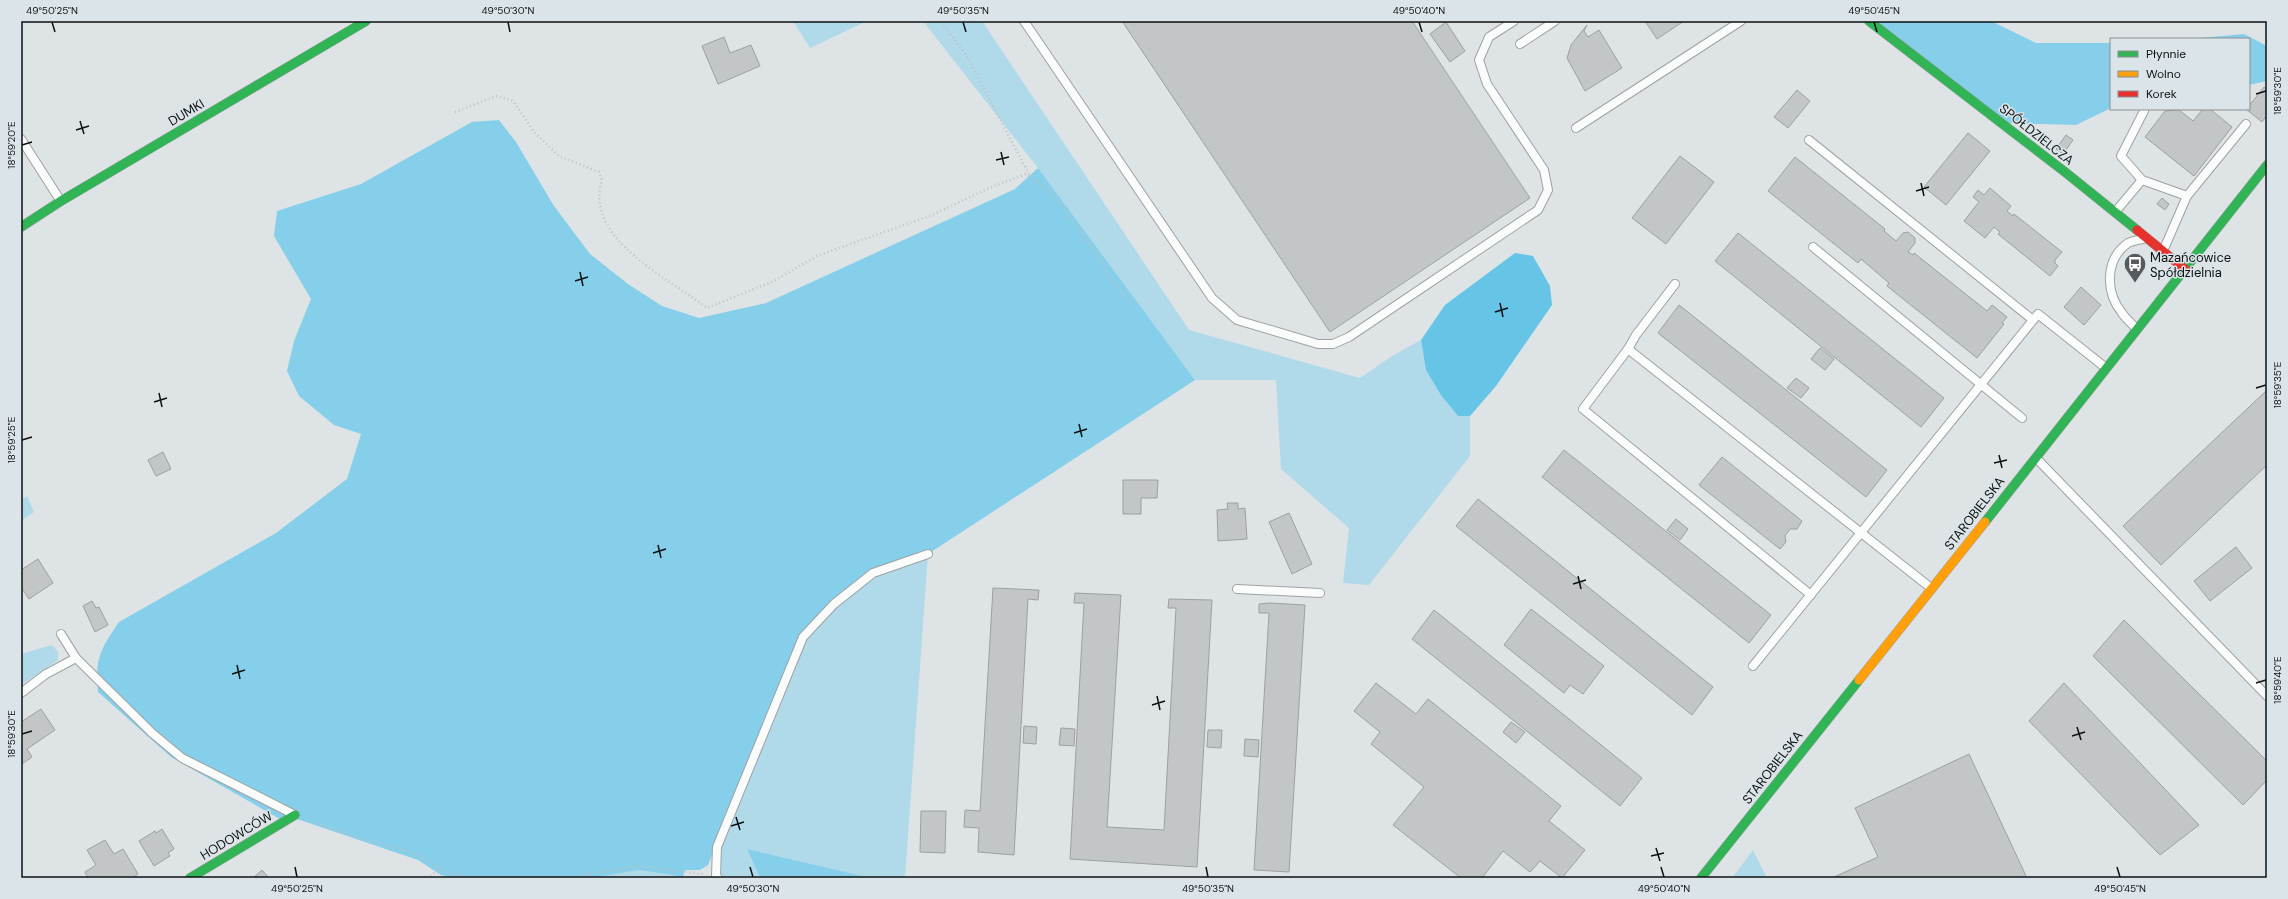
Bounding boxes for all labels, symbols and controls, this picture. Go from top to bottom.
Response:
text: 49°50'25"N [26,4,78,17]
text: 49°50'30"N [482,4,535,17]
text: 49°50'35"N [937,4,989,17]
text: 49°50'40"N [1393,4,1445,17]
text: 49°50'45"N [1848,4,1900,17]
legend [2110,38,2250,110]
text: Płynnie [2146,46,2186,62]
text: Wolno [2146,66,2181,82]
text: 18°59'30"E [2271,67,2284,115]
text: Korek [2146,86,2177,102]
street label: DUMKI [165,95,207,130]
street label: SPÓŁDZIELCZA [1996,100,2078,169]
text: 18°59'20"E [5,121,18,169]
place label: Mazańcowice Spółdzielnia [2150,249,2231,281]
bus stop icon: Mazańcowice Spółdzielnia [2122,251,2148,284]
text: 18°59'35"E [2271,361,2284,408]
text: 18°59'25"E [5,416,18,463]
street label: STAROBIELSKA [1940,473,2009,553]
text: 18°59'40"E [2271,656,2284,704]
text: 18°59'30"E [5,710,18,758]
street label: STAROBIELSKA [1738,727,1807,807]
street label: HODOWCÓW [197,807,276,864]
text: 49°50'25"N [271,882,323,895]
text: 49°50'30"N [727,882,780,895]
text: 49°50'35"N [1182,882,1234,895]
text: 49°50'40"N [1638,882,1690,895]
text: 49°50'45"N [2094,882,2146,895]

